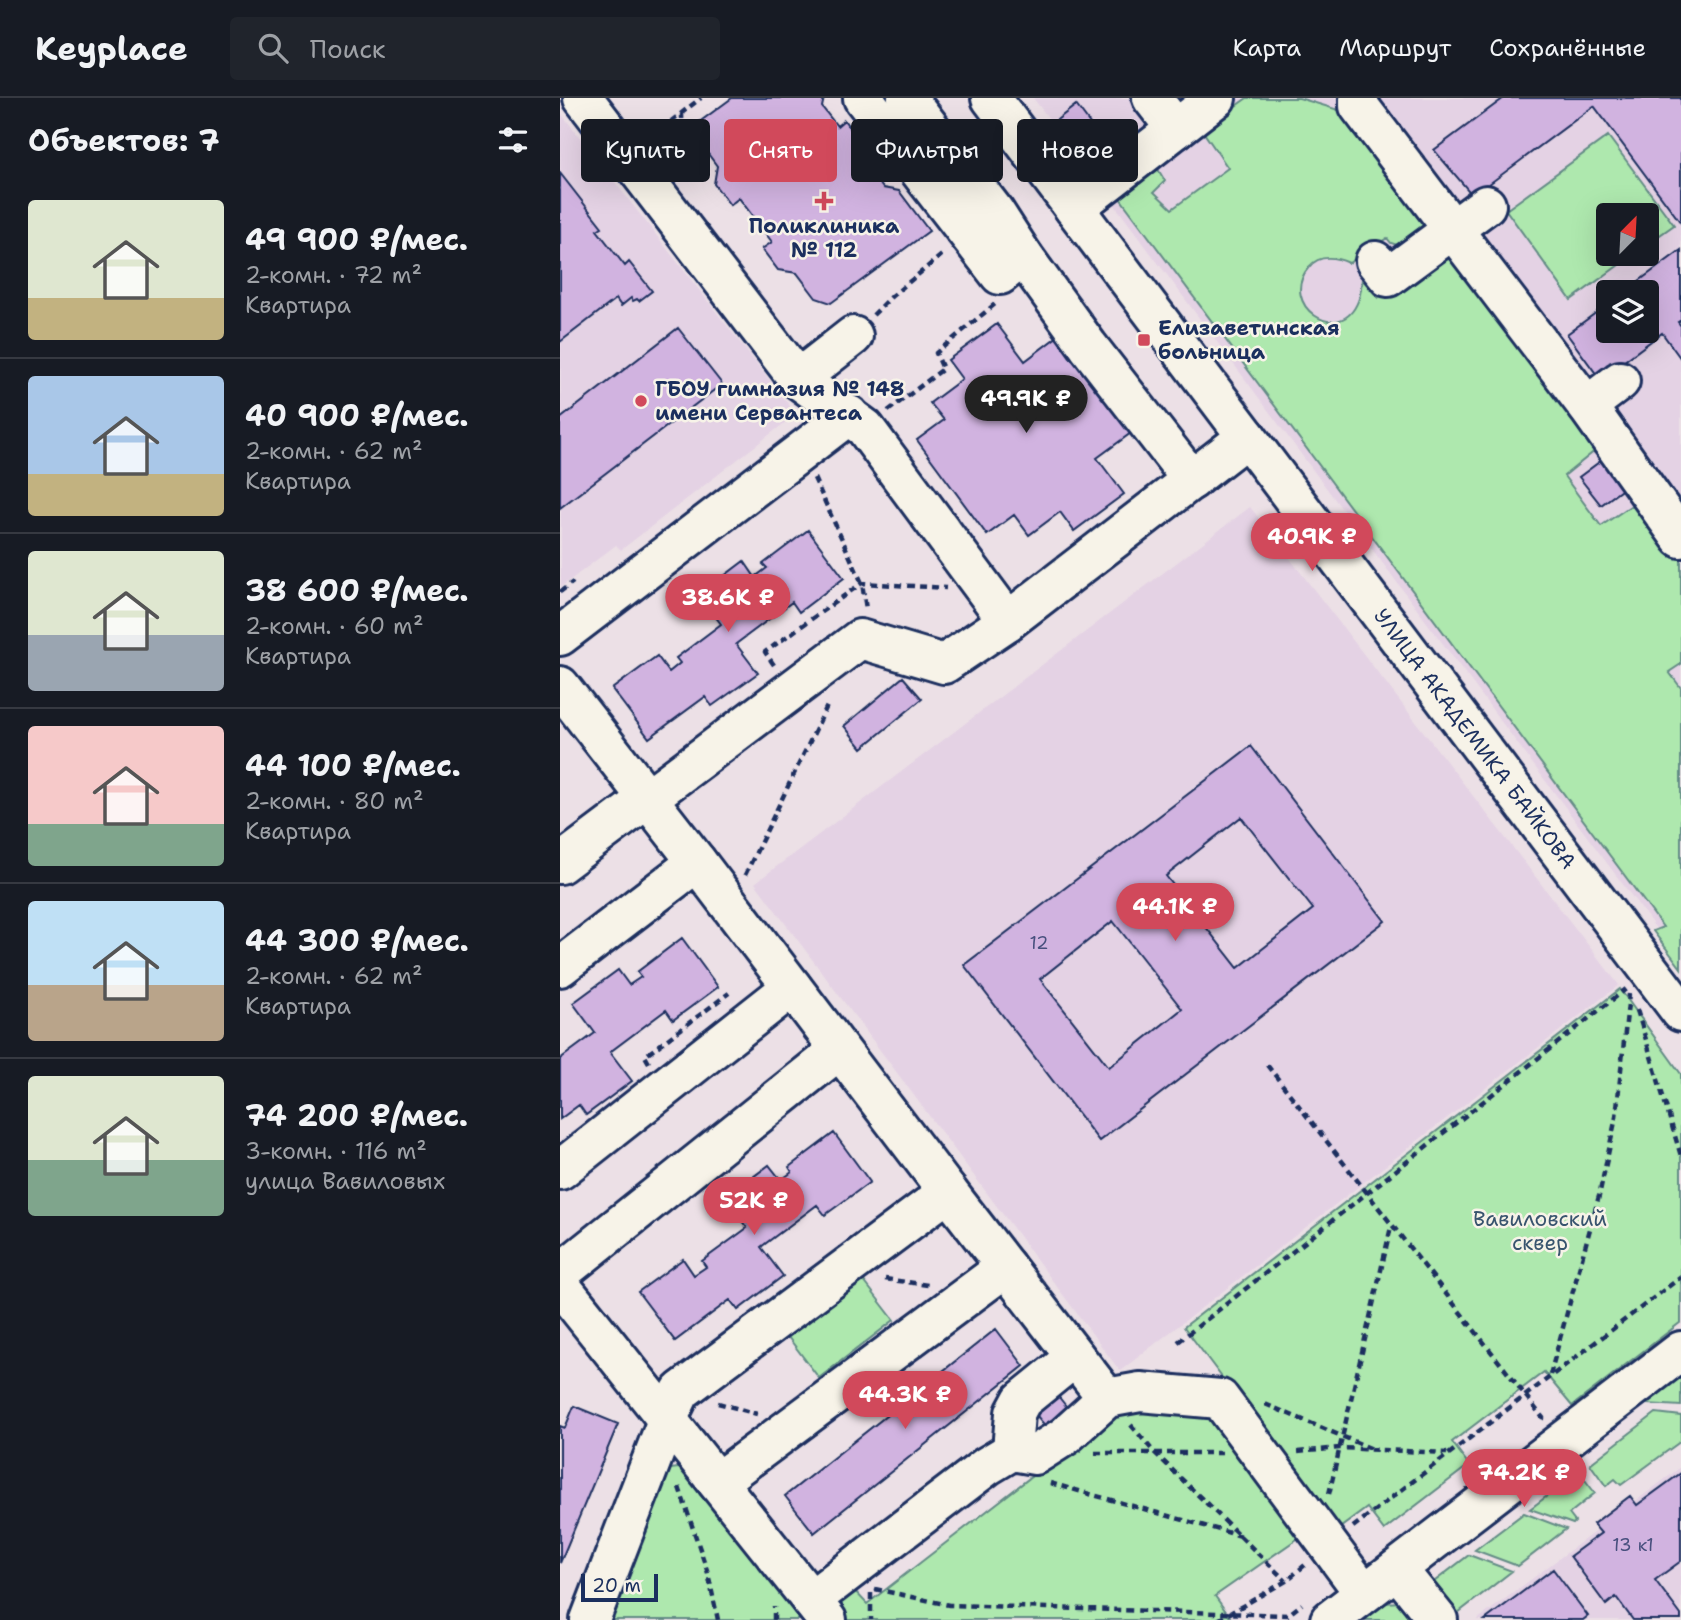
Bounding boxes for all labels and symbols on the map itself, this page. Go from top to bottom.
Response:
marker: Поликлиника № 112 [814,191,834,211]
north arrow [1596,203,1659,266]
place label: Поликлиника № 112 [749,212,900,264]
place label: Елизаветинская больница [1158,314,1340,366]
marker: Елизаветинская больница [1136,332,1152,348]
place label: ГБОУ гимназия № 148 имени Сервантеса [655,375,905,427]
pin: 49.9K ₽ [961,376,1091,435]
marker: ГБОУ гимназия № 148 имени Сервантеса [633,393,649,409]
pin: 40.9K ₽ [1247,514,1377,573]
pin: 38.6K ₽ [663,574,793,634]
street label: УЛИЦА АКАДЕМИКА БАЙКОВА [1367,603,1582,875]
pin: 44.1K ₽ [1110,884,1240,943]
house number: 12 [1029,931,1049,955]
pin: 52K ₽ [705,1178,803,1237]
park label: Вавиловский сквер [1473,1205,1607,1257]
pin: 44.3K ₽ [840,1372,970,1431]
pin: 74.2K ₽ [1459,1450,1589,1509]
house number: 13 к1 [1612,1533,1654,1557]
scale bar [581,1571,658,1603]

